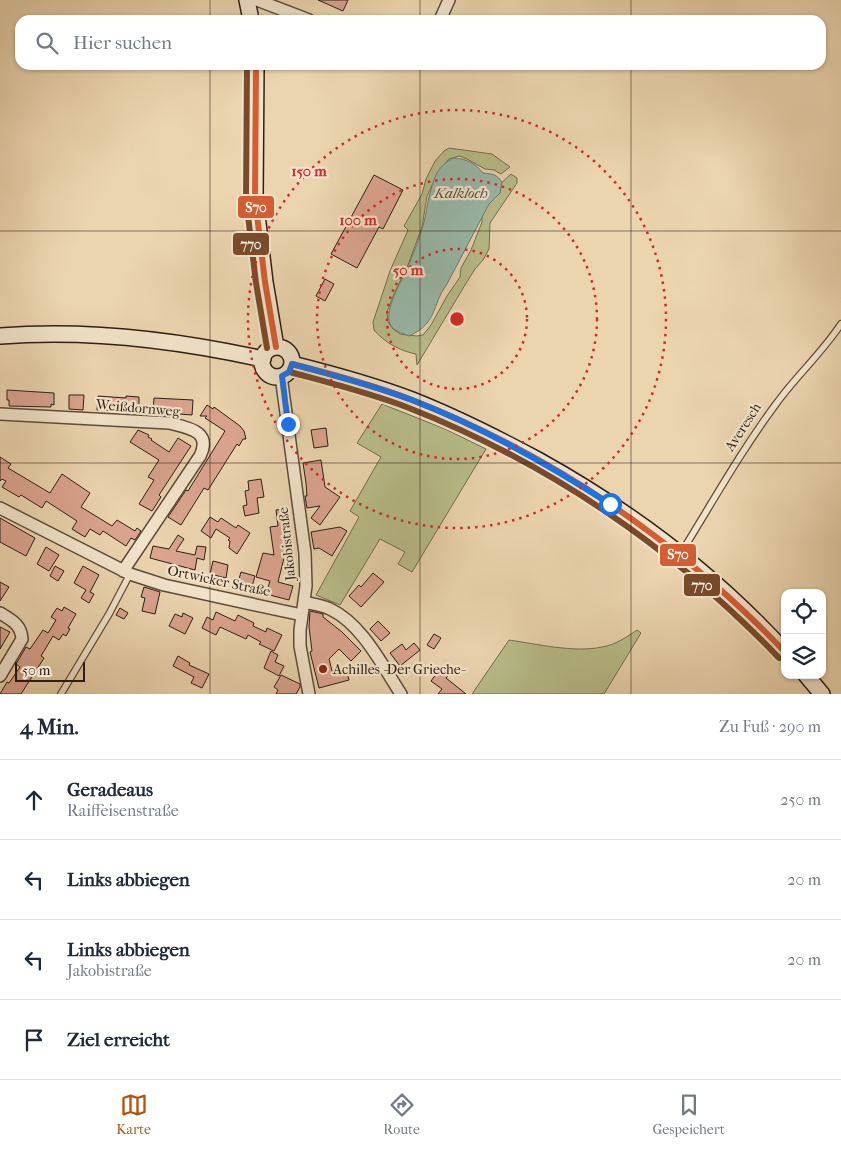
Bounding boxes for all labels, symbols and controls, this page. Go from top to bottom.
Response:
search box [15,15,826,70]
icon: search [33,29,61,57]
text: Hier suchen [73,32,172,54]
text: 150 m [291,162,327,180]
water label: Kalkloch [433,184,488,202]
line badge: S70 [237,195,275,219]
text: S70 [245,199,267,216]
text: 100 m [339,211,377,229]
line badge: 770 [232,232,270,256]
text: 770 [239,236,262,253]
text: 50 m [393,261,424,279]
centre of rings [448,310,466,328]
street label: Weißdornweg [94,396,181,420]
street label: Averesch [721,399,765,455]
route end [277,413,300,436]
route start [599,493,622,516]
street label: Jakobistraße [275,506,299,583]
line badge: S70 [659,543,697,567]
text: S70 [667,546,689,563]
street label: Ortwicker Straße [166,562,272,600]
line badge: 770 [683,573,721,597]
text: 770 [690,577,713,594]
map controls [781,589,826,679]
button: locate [781,589,826,634]
button: layers [781,634,826,679]
scale bar [15,659,85,682]
place label: Achilles -Der Grieche- [332,661,467,678]
text: 50 m [22,662,50,679]
marker: Achilles -Der Grieche- [317,663,329,675]
text: 4 Min. [20,715,79,739]
text: Zu Fuß · 290 m [719,717,821,736]
text: Geradeaus [67,779,153,801]
icon: ahead [20,786,48,814]
text: 250 m [780,790,821,809]
text: Raiffeisenstraße [67,801,179,820]
icon: left [20,866,48,894]
text: Links abbiegen [67,869,190,891]
text: 20 m [787,870,821,889]
text: Links abbiegen [67,939,190,961]
icon: left [20,946,48,974]
text: 20 m [787,950,821,969]
text: Jakobistraße [67,961,152,980]
icon: arrive [20,1026,48,1054]
text: Ziel erreicht [67,1029,170,1051]
tab: Karte [116,1091,151,1138]
tab: Route [383,1091,420,1138]
tab: Gespeichert [652,1091,725,1138]

